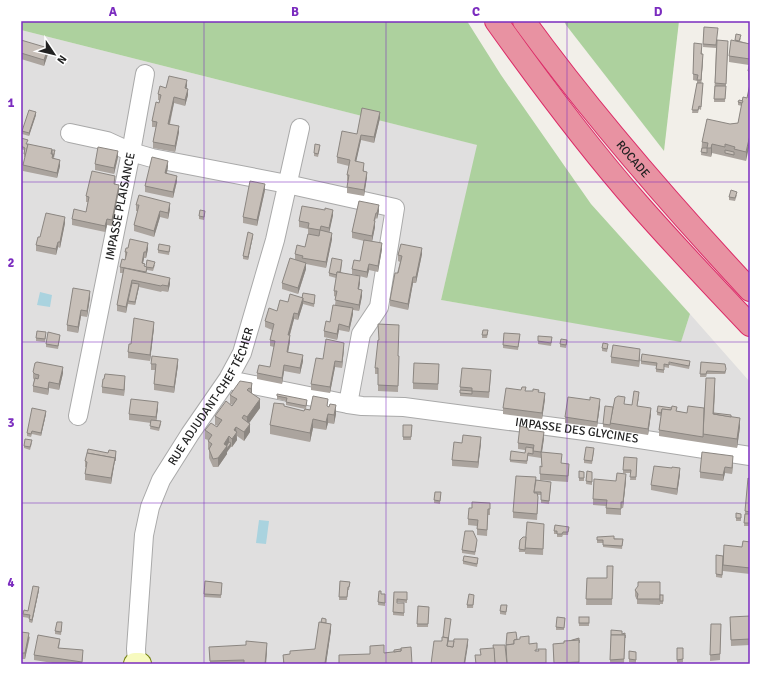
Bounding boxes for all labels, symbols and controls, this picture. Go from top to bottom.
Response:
text: A [109,4,118,20]
text: B [291,4,299,20]
text: C [472,4,480,20]
text: D [654,4,663,20]
north arrow [34,34,74,74]
text: N [54,53,69,66]
text: 1 [7,95,15,111]
street label: ROCADE [613,137,653,181]
street label: IMPASSE PLAISANCE [102,151,138,261]
text: 2 [7,255,15,271]
street label: RUE ADJUDANT-CHEF TÉCHER [165,326,257,468]
street label: IMPASSE DES GLYCINES [514,414,640,446]
text: 3 [7,415,15,431]
text: 4 [7,575,15,591]

